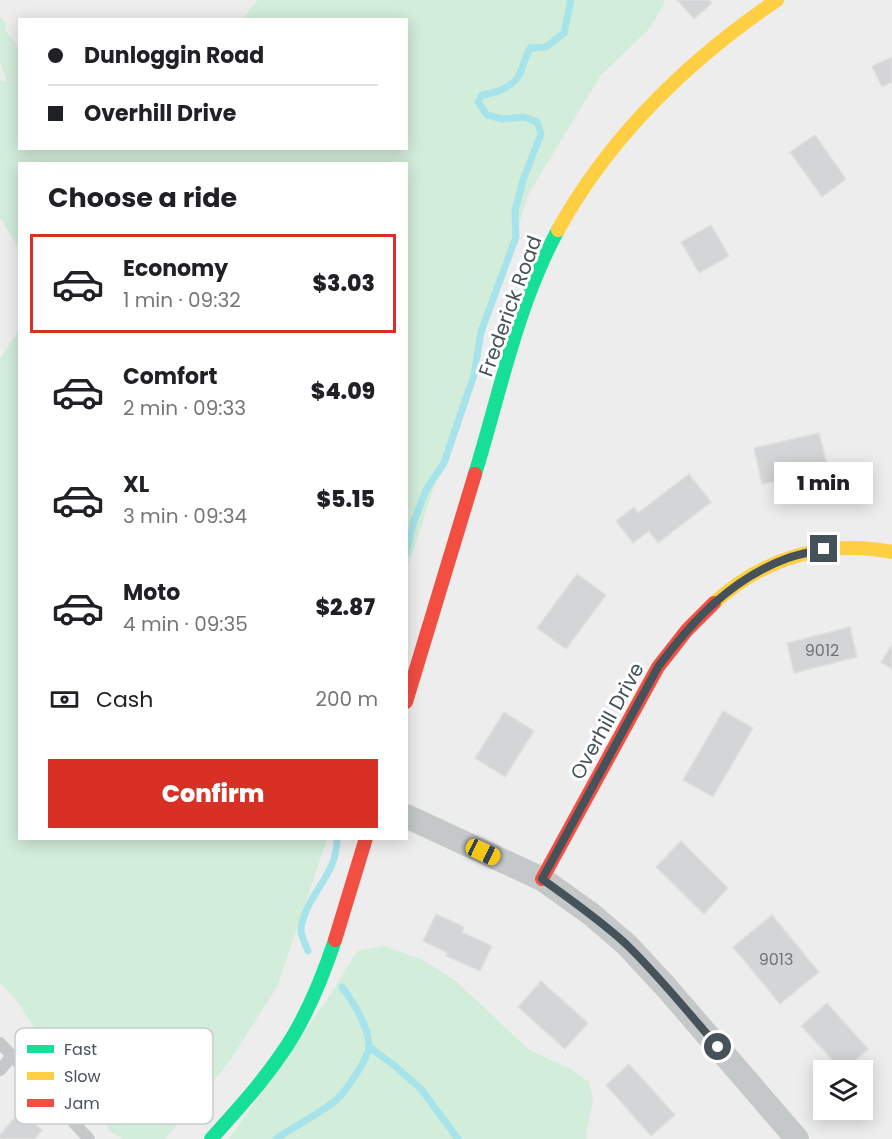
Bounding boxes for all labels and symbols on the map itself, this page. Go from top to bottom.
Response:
street label: Frederick Road [472,232,548,380]
callout: 1 min [774,462,874,504]
route end [810,535,837,562]
house number: 9012 [805,639,839,662]
street label: Overhill Drive [563,657,651,785]
car [463,836,503,868]
house number: 9013 [759,948,793,971]
legend [15,1028,213,1124]
route start [704,1033,731,1060]
text: Fast [64,1038,97,1061]
text: Slow [64,1065,101,1088]
text: Jam [64,1092,100,1115]

